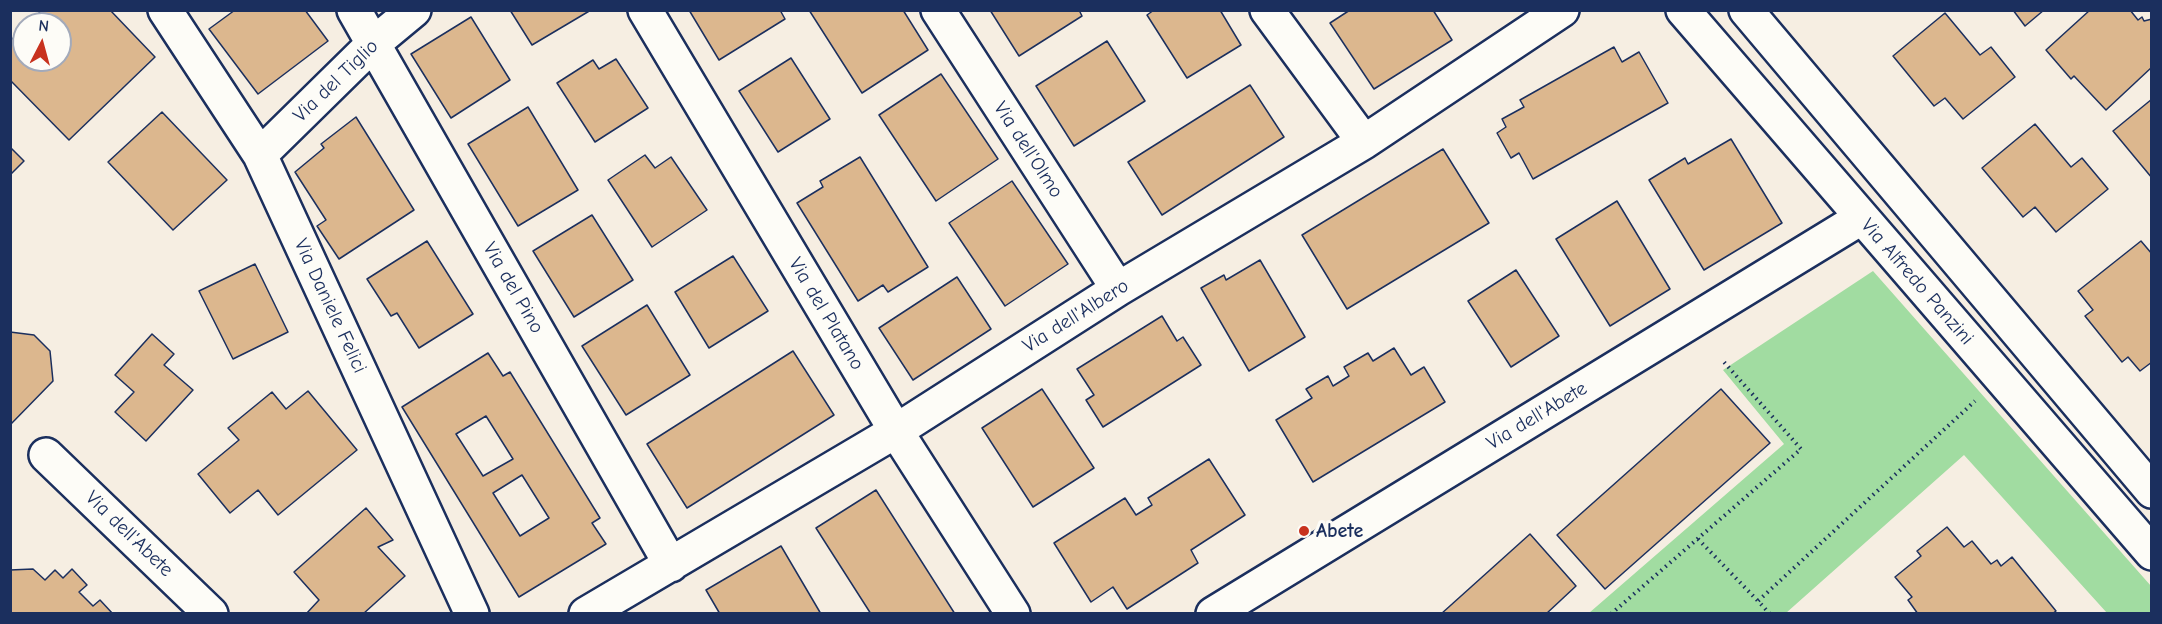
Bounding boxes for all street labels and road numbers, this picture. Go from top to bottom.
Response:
street label: Via del Tiglio [288,35,384,127]
street label: Via dell'Olmo [988,97,1068,203]
street label: Via Alfredo Panzini [1856,214,1978,350]
street label: Via Daniele Felici [288,235,372,377]
street label: Via del Pino [477,238,549,338]
street label: Via del Platano [783,253,869,375]
street label: Via dell'Albero [1019,274,1133,358]
street label: Via dell'Abete [1482,377,1592,455]
street label: Via dell'Abete [80,486,178,582]

